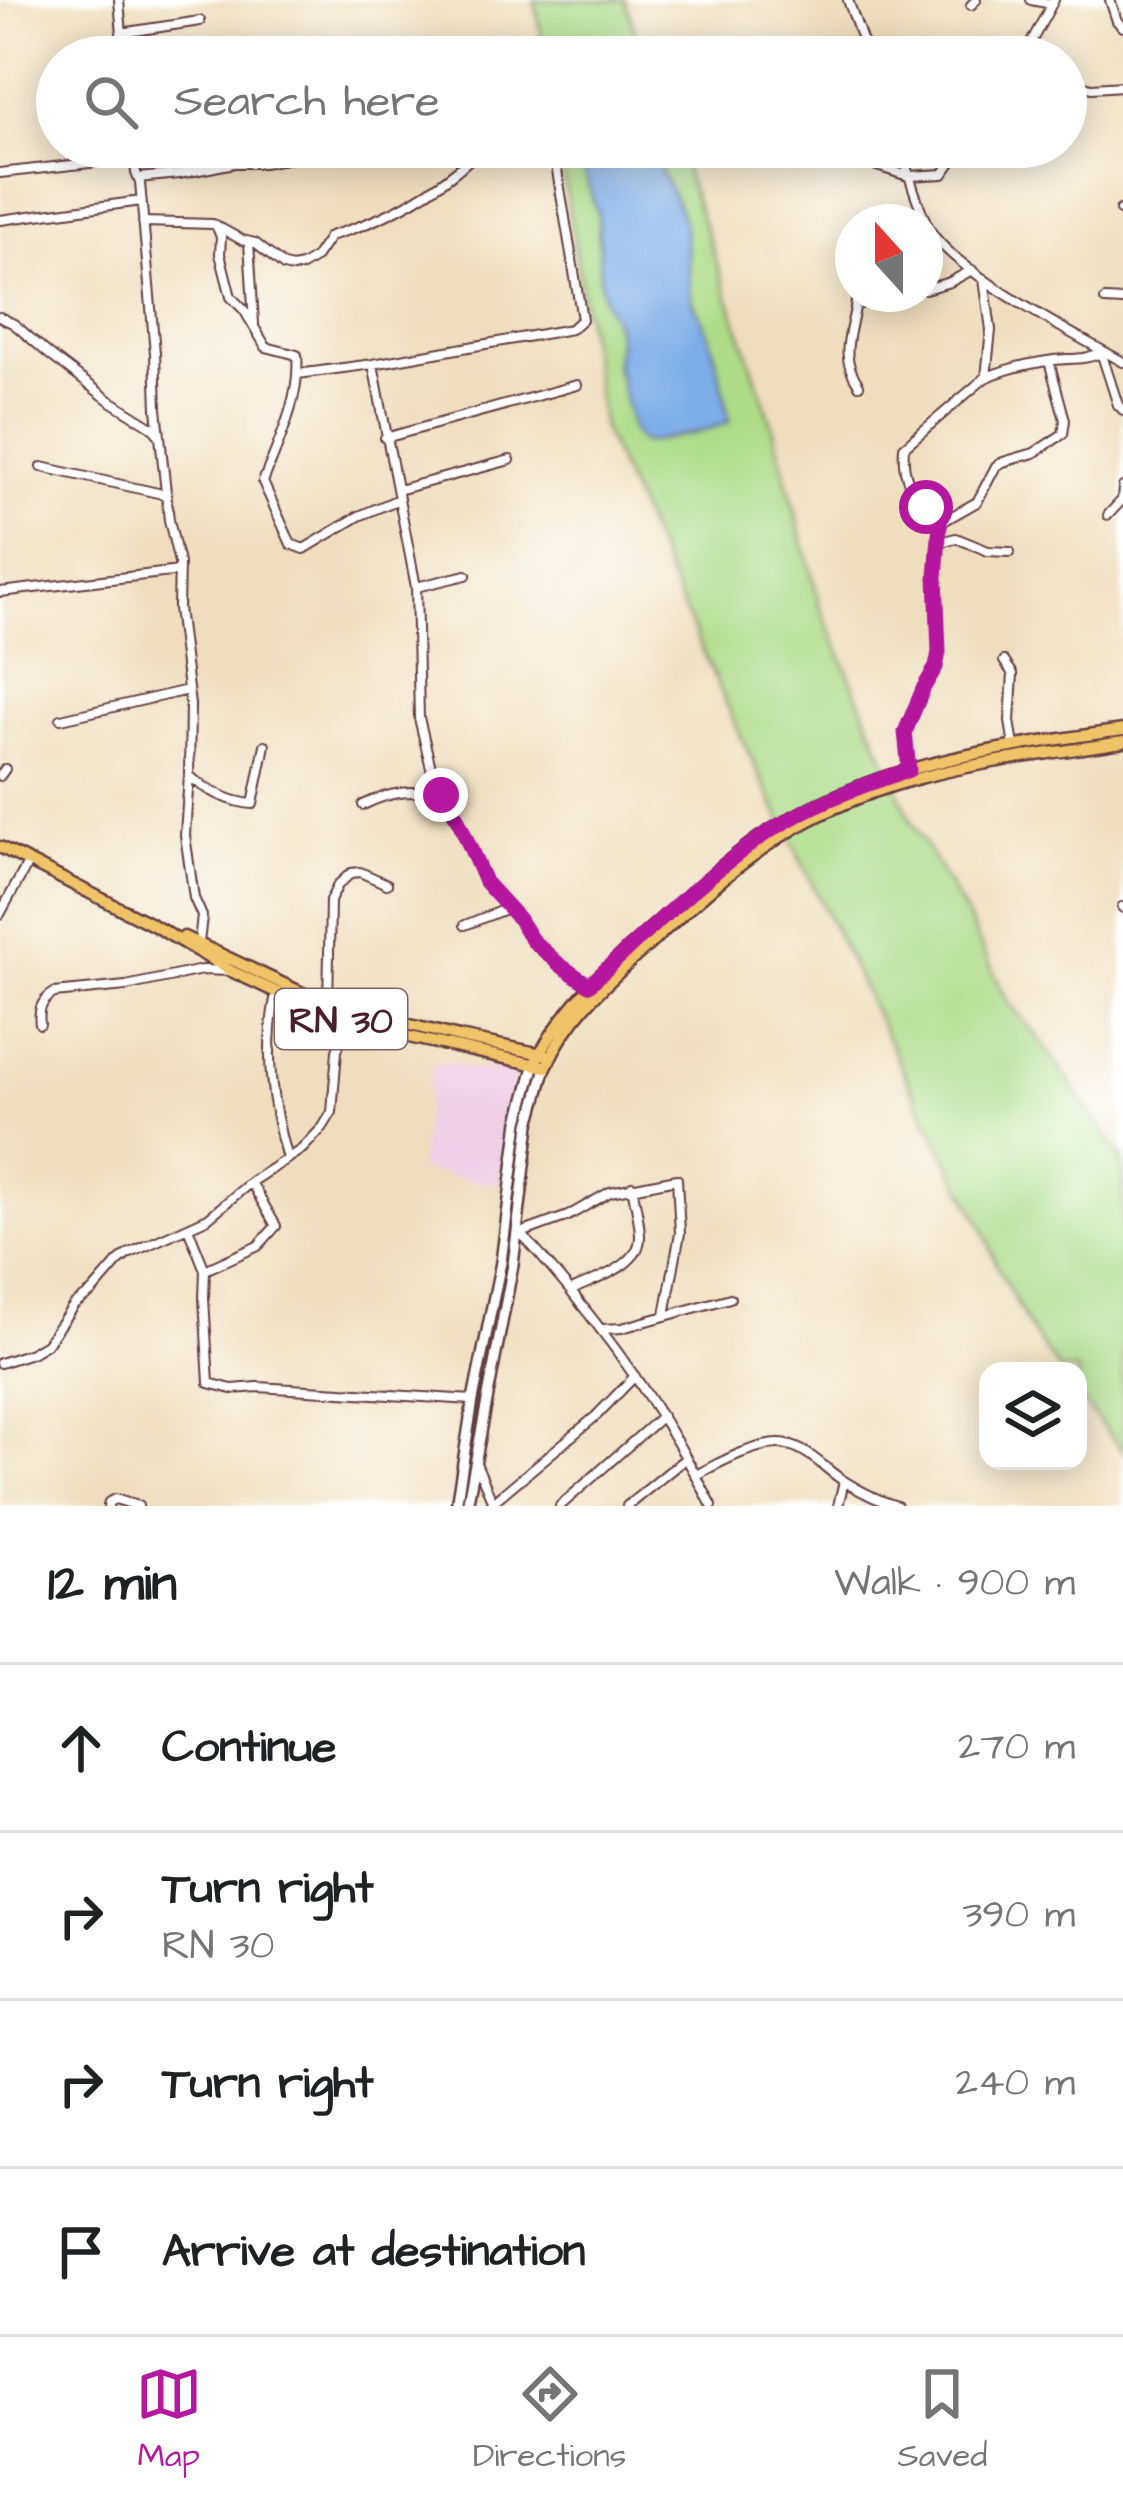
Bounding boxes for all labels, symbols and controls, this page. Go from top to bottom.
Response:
search box [36,36,1087,168]
icon: search [78,69,144,135]
text: Search here [174,71,440,133]
north arrow [835,204,943,312]
route start [899,480,953,534]
route end [414,768,468,822]
road number: RN 30 [275,989,407,1049]
map controls [979,1362,1087,1470]
button: layers [979,1362,1087,1470]
text: 12 min [48,1549,177,1620]
text: Walk · 900 m [834,1557,1075,1611]
icon: ahead [48,1715,114,1781]
text: Continue [162,1717,336,1779]
text: 270 m [958,1721,1075,1775]
text: Turn right [162,1858,374,1920]
icon: right [48,1883,114,1949]
text: 390 m [962,1889,1075,1943]
text: RN 30 [162,1920,274,1974]
icon: right [48,2051,114,2117]
text: Turn right [162,2053,374,2115]
text: 240 m [956,2057,1075,2111]
icon: arrive [48,2219,114,2285]
text: Arrive at destination [162,2221,585,2283]
tab: Map [136,2361,202,2479]
tab: Directions [473,2361,626,2479]
tab: Saved [897,2361,987,2479]

